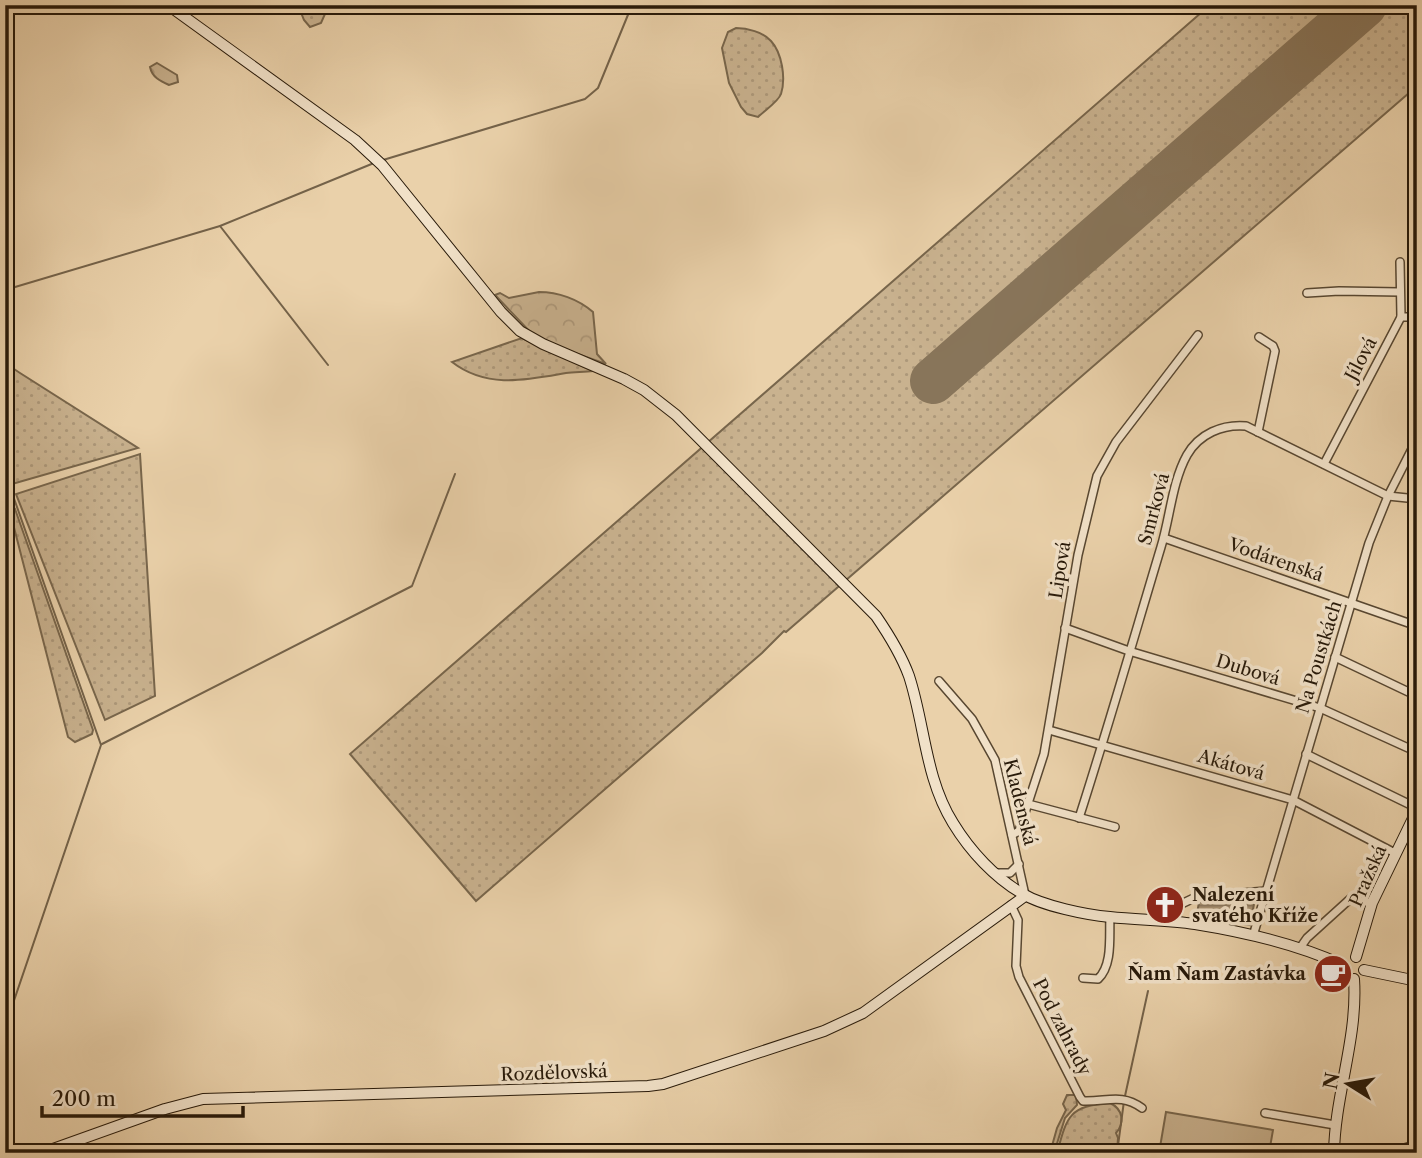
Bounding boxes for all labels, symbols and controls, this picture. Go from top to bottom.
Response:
street label: Jílová [1339,333,1382,387]
street label: Smrková [1134,470,1174,548]
street label: Vodárenská [1225,533,1327,587]
street label: Lipová [1045,539,1075,600]
street label: Na Poustkách [1291,598,1347,716]
street label: Dubová [1213,650,1283,690]
street label: Akátová [1194,745,1267,785]
street label: Kladenská [999,756,1042,848]
street label: Pražská [1345,841,1392,910]
church icon: Nalezení svatého Kříže [1144,884,1186,926]
place label: Nalezení svatého Kříže [1192,884,1318,927]
cafe icon: Ňam Ňam Zastávka [1312,953,1354,995]
place label: Ňam Ňam Zastávka [1128,961,1307,985]
street label: Pod zahrady [1028,975,1096,1080]
north arrow [1314,1050,1384,1120]
street label: Rozdělovská [500,1060,608,1086]
text: N [1319,1071,1345,1091]
scale bar [42,1074,243,1118]
text: 200 m [52,1086,116,1111]

